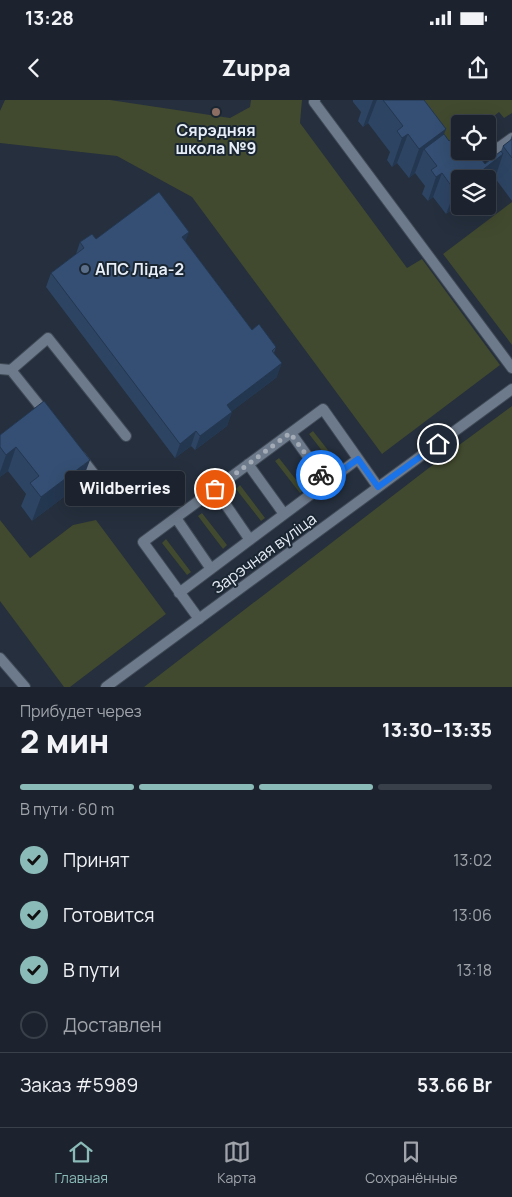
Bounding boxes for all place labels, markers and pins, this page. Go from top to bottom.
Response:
marker: Сярэдняя школа №9 [210,106,222,118]
place label: Сярэдняя школа №9 [175,119,257,159]
place label: АПС Ліда-2 [95,258,184,280]
marker: АПС Ліда-2 [79,263,91,275]
pin [417,423,459,465]
pin [194,468,236,510]
callout: Wildberries [65,472,185,506]

